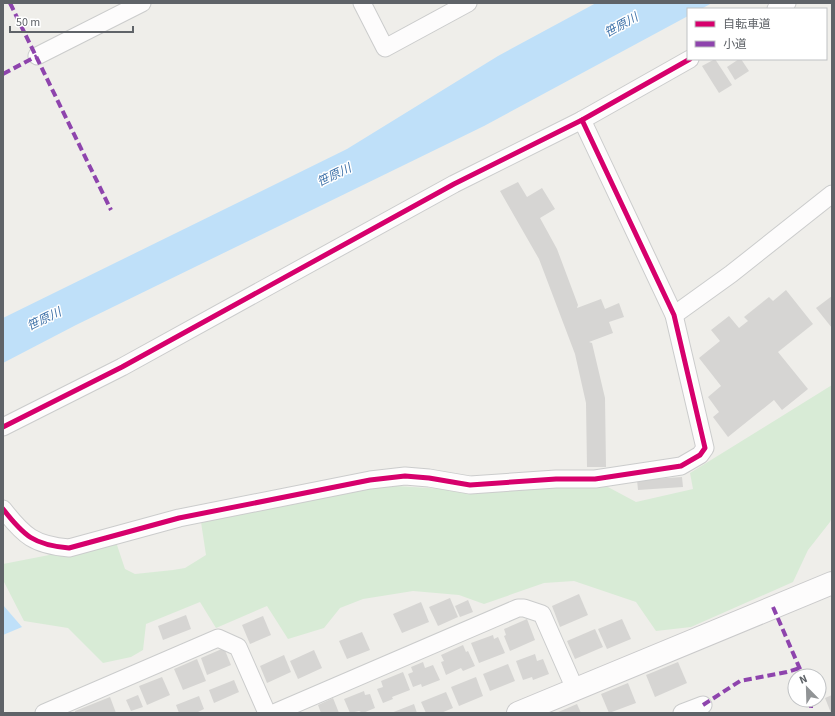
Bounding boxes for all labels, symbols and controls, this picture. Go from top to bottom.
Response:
scale bar [10,8,133,34]
water label: 笹原川 [601,8,643,42]
legend [687,8,827,60]
text: 50 m [16,14,40,31]
text: 自転車道 [723,16,771,33]
text: 小道 [723,36,747,53]
water label: 笹原川 [314,159,356,191]
water label: 笹原川 [24,303,66,335]
north arrow [787,668,827,708]
text: N [797,671,810,688]

